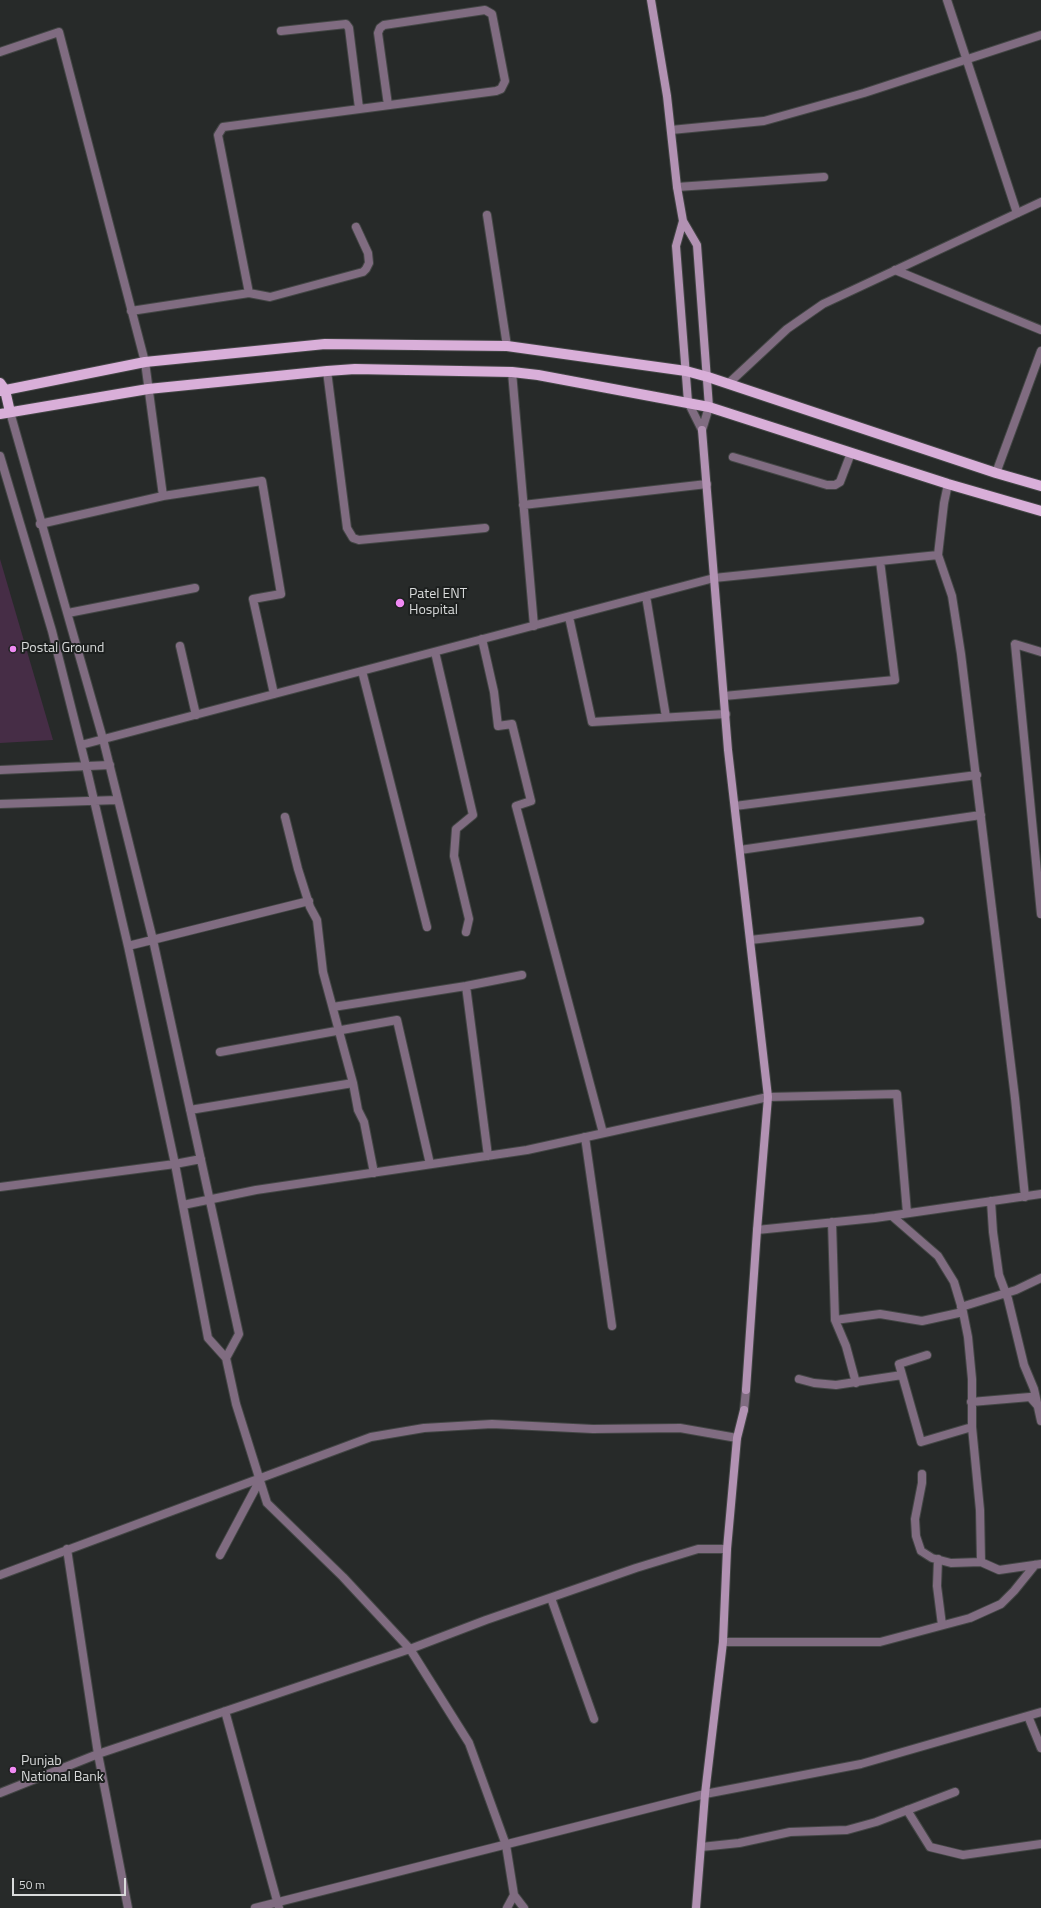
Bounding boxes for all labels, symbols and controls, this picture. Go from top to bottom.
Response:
place label: Patel ENT Hospital [409,587,467,620]
marker: Patel ENT Hospital [394,597,406,609]
place label: Postal Ground [21,641,104,657]
marker: Postal Ground [8,644,18,654]
place label: Punjab National Bank [21,1754,104,1786]
marker: Punjab National Bank [8,1765,18,1775]
scale bar [14,1870,128,1896]
text: 50 m [19,1875,45,1894]

